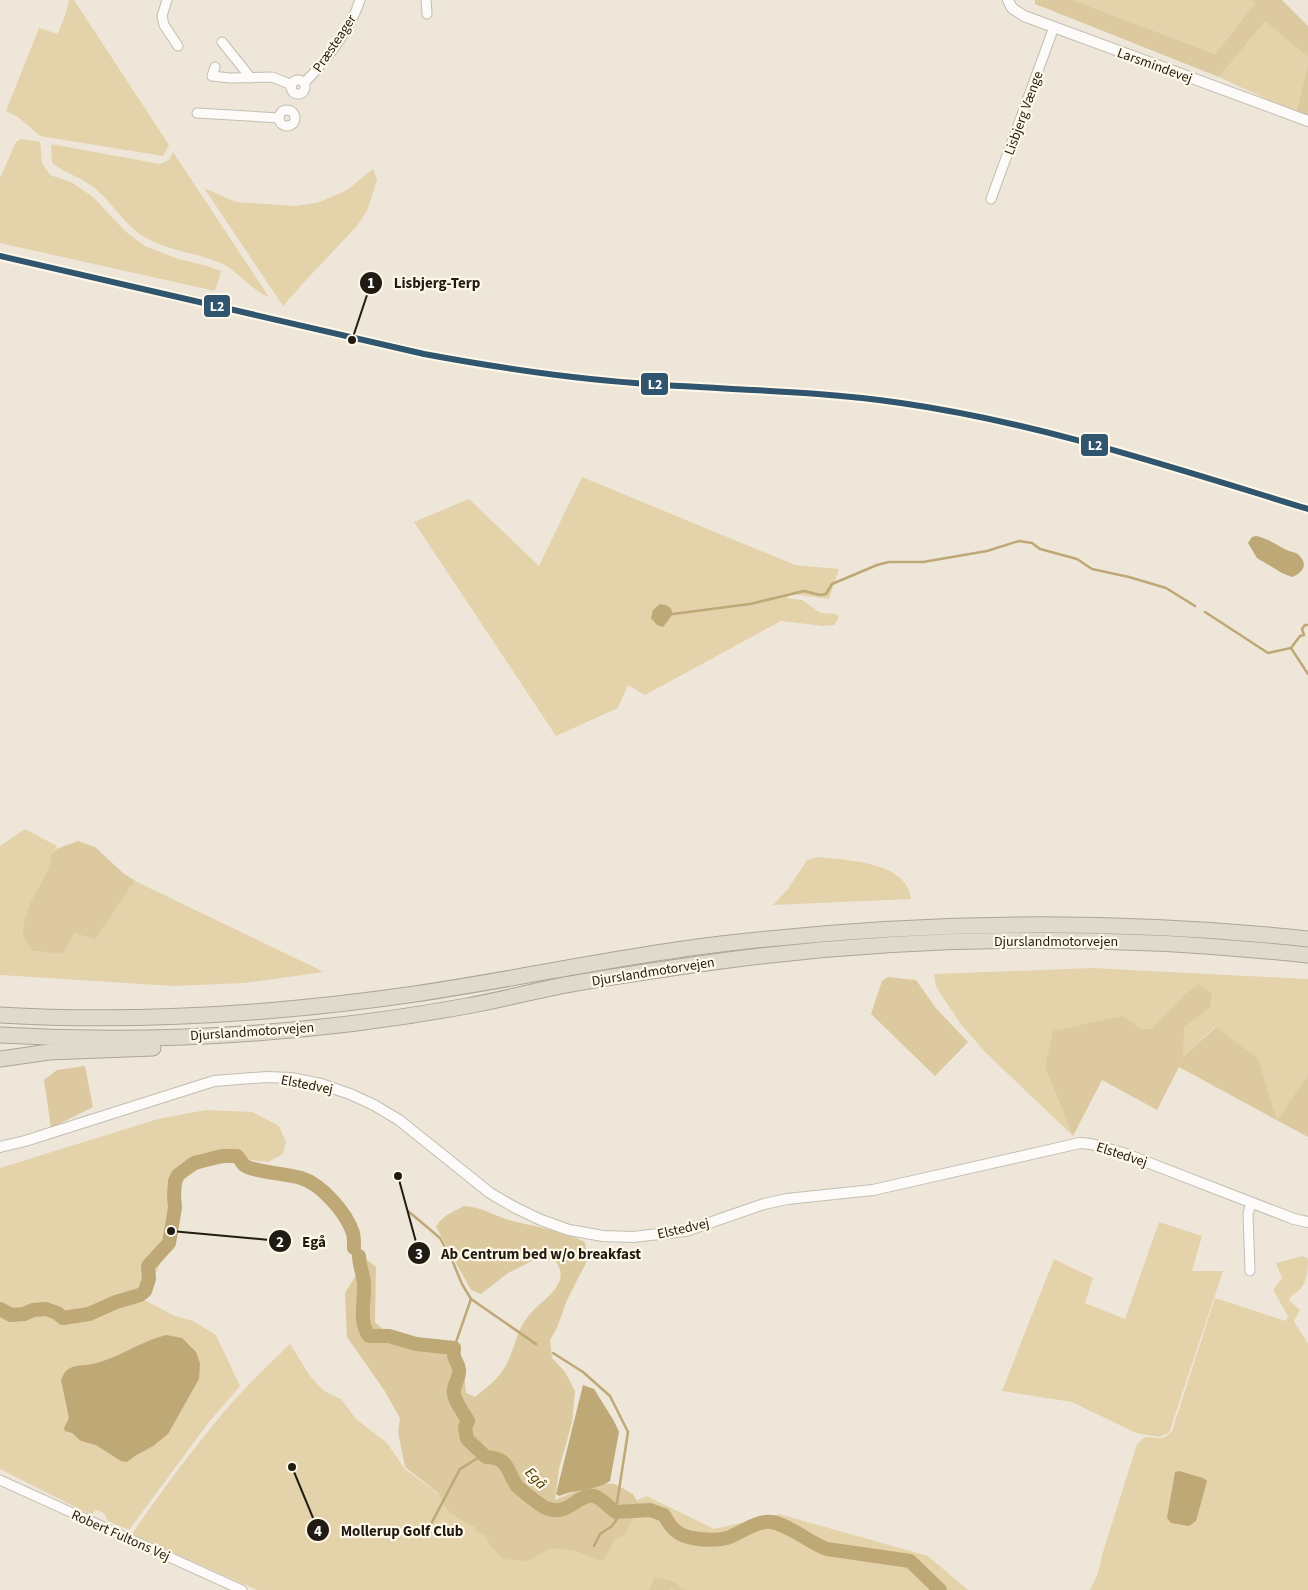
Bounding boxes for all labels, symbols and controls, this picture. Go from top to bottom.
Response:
street label: Præsteager [308,11,362,76]
street label: Larsmindevej [1114,43,1195,89]
street label: Lisbjerg Vænge [999,68,1048,158]
callout: Lisbjerg-Terp [359,268,490,298]
text: 1 [367,273,375,294]
text: Lisbjerg-Terp [394,273,481,294]
line badge: L2 [203,294,231,318]
text: L2 [210,297,224,317]
line badge: L2 [640,372,669,396]
text: L2 [648,375,662,395]
line badge: L2 [1080,433,1109,457]
text: L2 [1088,436,1102,456]
street label: Djurslandmotorvejen [994,932,1118,952]
street label: Djurslandmotorvejen [590,952,716,992]
street label: Djurslandmotorvejen [189,1018,315,1046]
street label: Elstedvej [279,1070,335,1100]
street label: Elstedvej [1094,1137,1150,1173]
street label: Elstedvej [655,1213,711,1245]
callout: Egå [267,1226,336,1256]
text: 2 [276,1232,284,1253]
text: Egå [302,1232,326,1253]
callout: Ab Centrum bed w/o breakfast [406,1238,651,1268]
text: 3 [415,1244,423,1265]
text: Ab Centrum bed w/o breakfast [440,1244,641,1265]
water label: Egå [520,1463,551,1494]
street label: Robert Fultons Vej [68,1505,173,1567]
callout: Mollerup Golf Club [305,1515,473,1545]
text: 4 [314,1521,322,1542]
text: Mollerup Golf Club [341,1521,464,1542]

